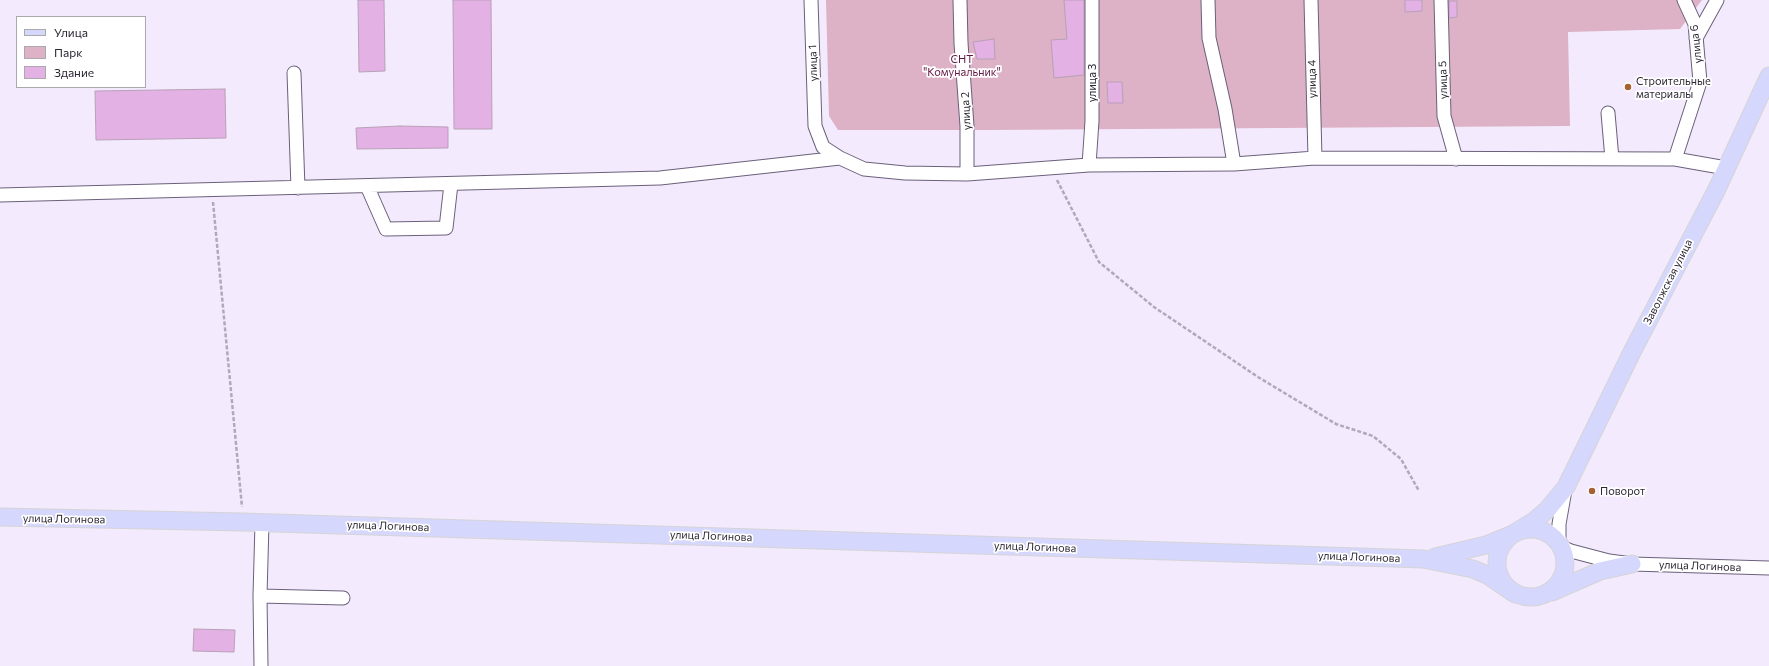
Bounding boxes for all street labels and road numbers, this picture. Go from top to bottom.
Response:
street label: улица 6 [1687,24,1705,64]
street label: улица 1 [806,44,820,82]
street label: улица 4 [1305,59,1319,99]
street label: улица 5 [1436,61,1450,99]
street label: улица 3 [1085,64,1099,102]
street label: улица 2 [958,92,974,130]
street label: Заволжская улица [1641,237,1695,327]
street label: улица Логинова [23,512,105,526]
street label: улица Логинова [347,518,429,534]
street label: улица Логинова [670,528,752,544]
street label: улица Логинова [994,539,1076,555]
street label: улица Логинова [1318,549,1400,565]
street label: улица Логинова [1659,558,1741,574]

